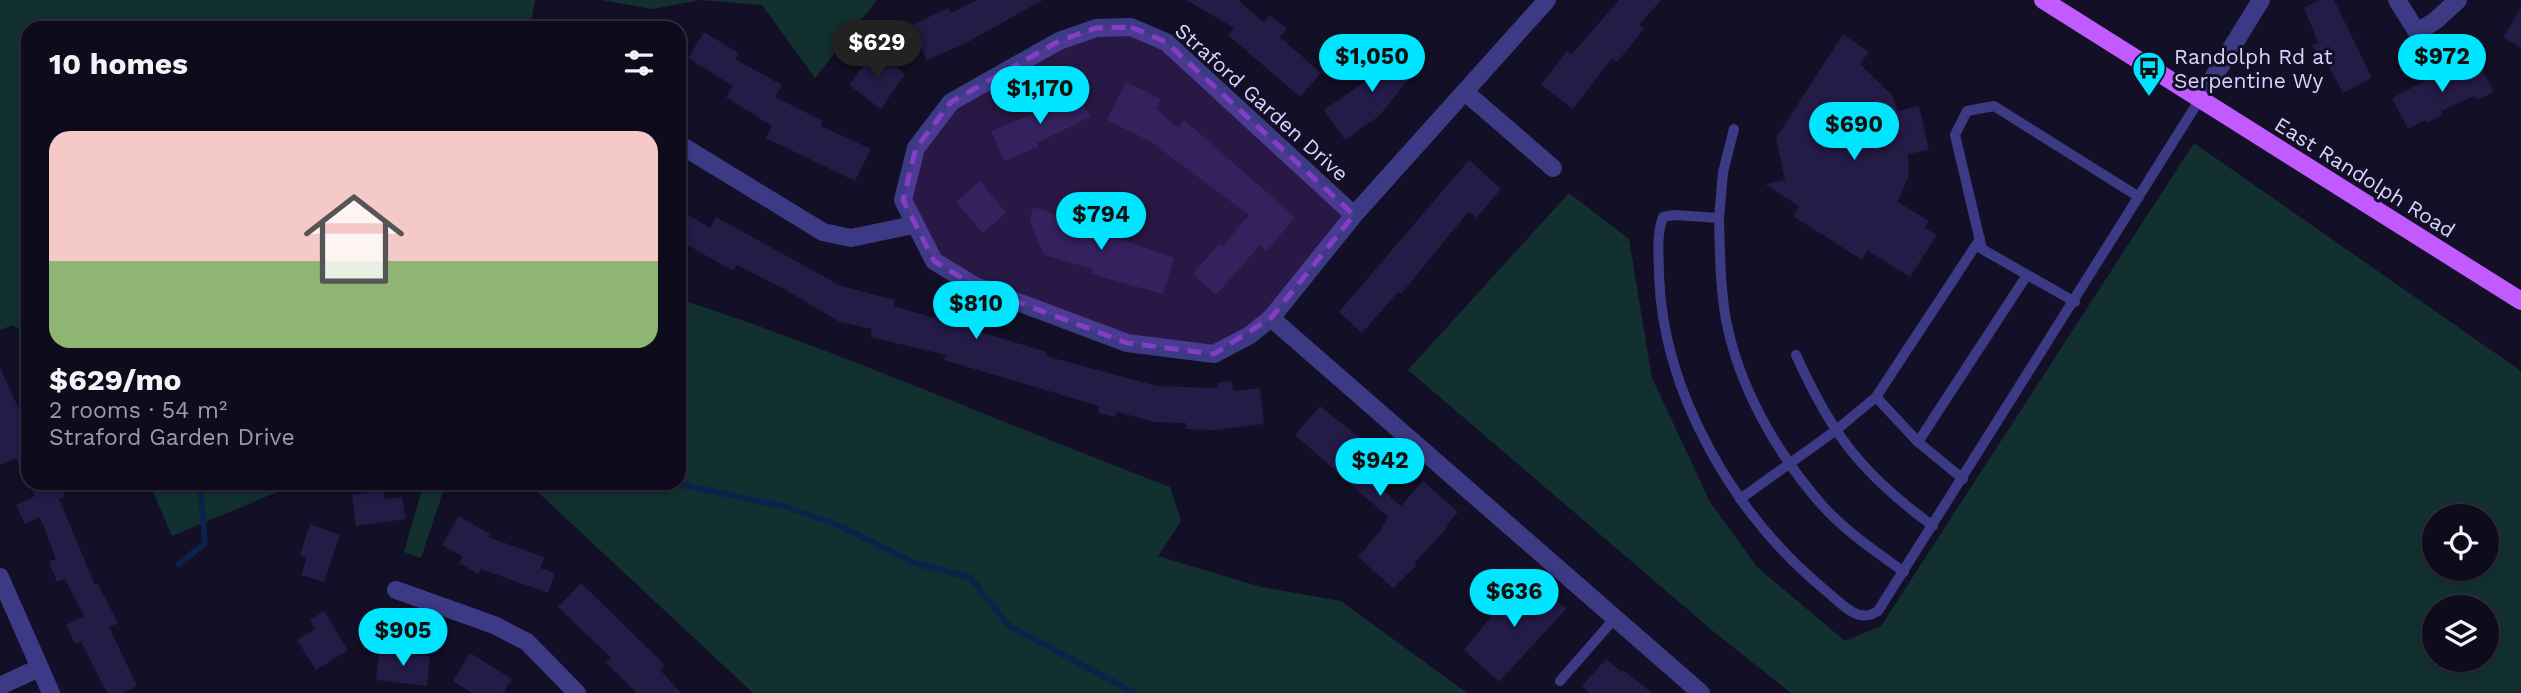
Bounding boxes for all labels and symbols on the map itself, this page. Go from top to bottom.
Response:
street label: Straford Garden Drive [1170,18,1354,186]
pin: $629 [836,20,918,80]
pin: $1,050 [1315,34,1429,94]
pin: $972 [2401,34,2483,94]
place label: Randolph Rd at Serpentine Wy [2174,44,2333,93]
bus stop icon: Randolph Rd at Serpentine Wy [2130,49,2168,98]
pin: $1,170 [983,66,1097,126]
pin: $690 [1813,102,1895,162]
street label: East Randolph Road [2270,111,2460,243]
pin: $794 [1060,192,1142,252]
pin: $810 [935,282,1017,341]
pin: $942 [1339,438,1421,498]
pin: $636 [1473,570,1555,629]
pin: $905 [362,608,444,668]

